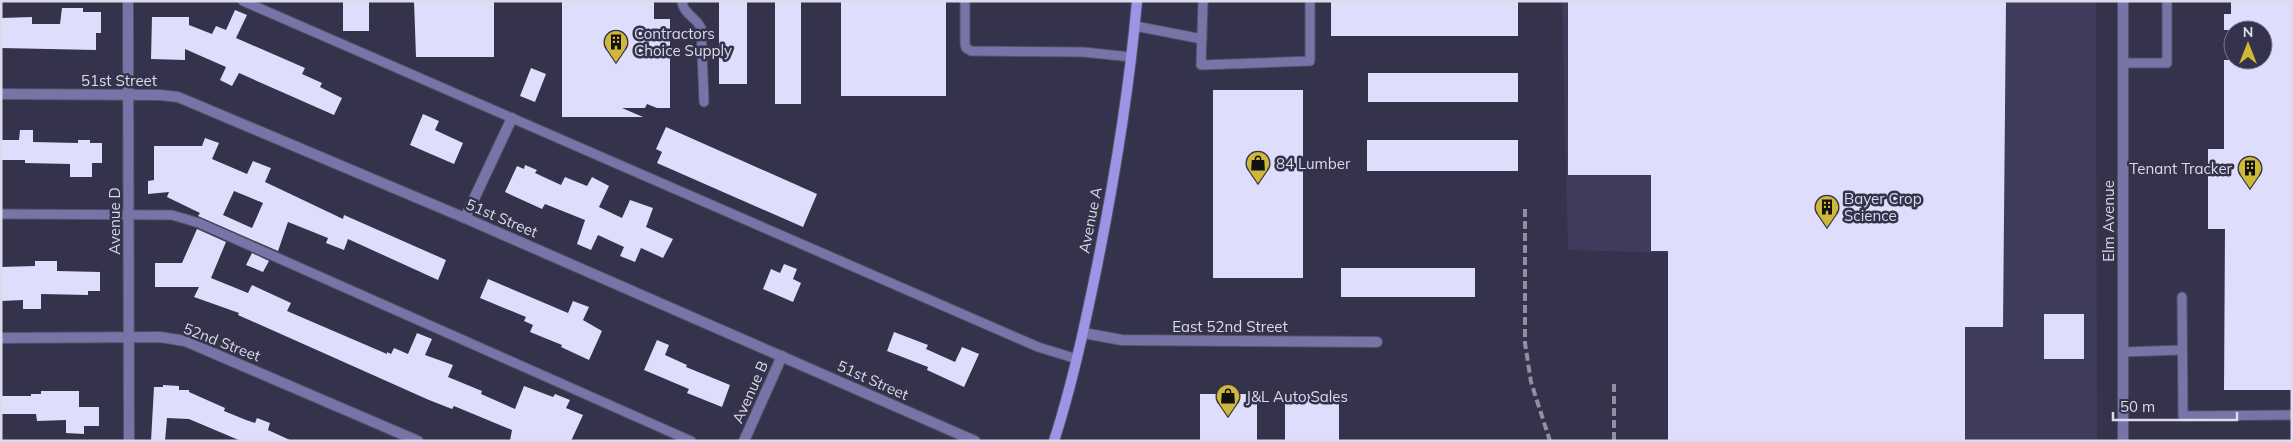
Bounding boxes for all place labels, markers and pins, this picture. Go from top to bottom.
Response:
place label: Contractors Choice Supply [634,24,732,60]
building icon: Contractors Choice Supply [603,29,629,63]
shop icon: 84 Lumber [1245,150,1271,184]
place label: 84 Lumber [1276,154,1351,173]
building icon: Tenant Tracker [2237,155,2263,189]
place label: Tenant Tracker [2129,159,2233,178]
place label: Bayer Crop Science [1844,189,1922,225]
building icon: Bayer Crop Science [1814,194,1840,228]
shop icon: J&L Auto Sales [1215,383,1241,417]
place label: J&L Auto Sales [1246,387,1348,406]

